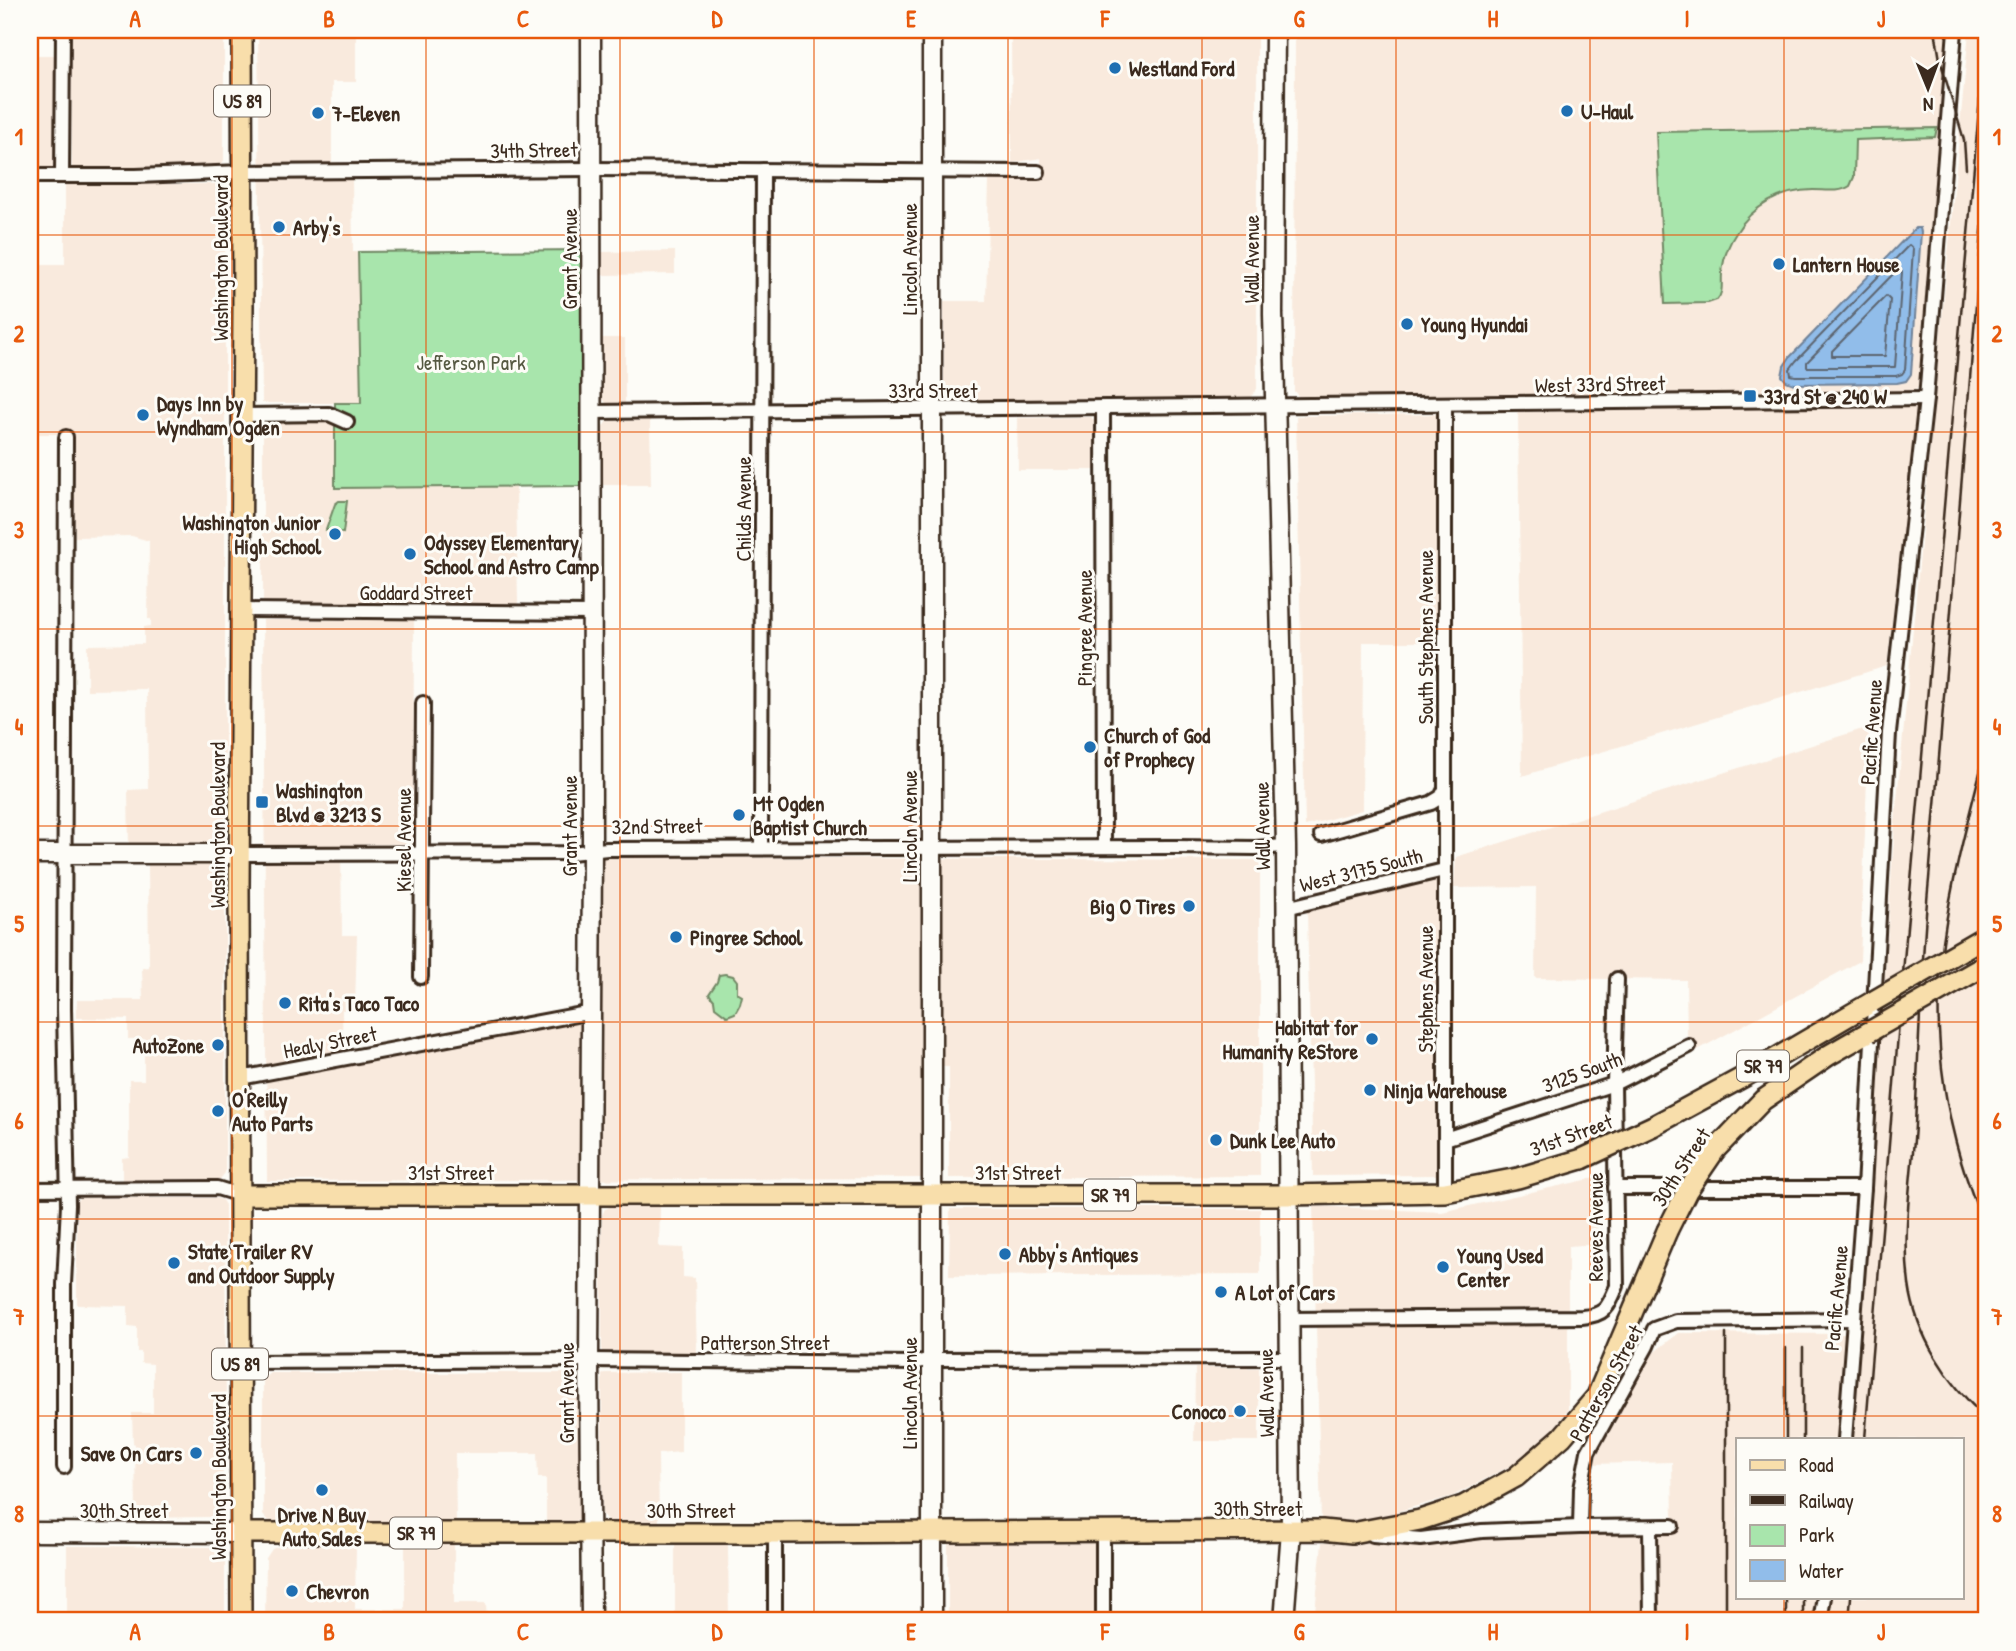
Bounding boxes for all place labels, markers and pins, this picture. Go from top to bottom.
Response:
place label: Westland Ford [1129,54,1235,83]
marker: Westland Ford [1107,60,1123,76]
place label: U-Haul [1581,97,1633,126]
place label: 7-Eleven [331,99,400,128]
marker: U-Haul [1559,103,1575,119]
marker: 7-Eleven [310,105,326,121]
place label: Arby's [293,213,340,243]
marker: Arby's [271,219,287,235]
place label: Lantern House [1793,250,1900,279]
marker: Lantern House [1771,256,1787,272]
place label: Young Hyundai [1421,310,1529,340]
marker: Young Hyundai [1399,316,1415,332]
place label: 33rd St @ 240 W [1764,382,1888,411]
marker: 33rd St @ 240 W [1742,388,1758,404]
place label: Days Inn by Wyndham Ogden [157,389,280,443]
marker: Days Inn by Wyndham Ogden [135,407,151,423]
place label: Washington Junior High School [182,508,322,562]
marker: Washington Junior High School [327,526,343,542]
place label: Odyssey Elementary School and Astro Camp [424,528,600,582]
marker: Odyssey Elementary School and Astro Camp [402,546,418,562]
place label: Church of God of Prophecy [1104,721,1211,775]
marker: Church of God of Prophecy [1082,739,1098,755]
place label: Washington Blvd @ 3213 S [276,776,381,829]
place label: Mt Ogden Baptist Church [753,789,867,843]
marker: Washington Blvd @ 3213 S [254,794,270,810]
marker: Mt Ogden Baptist Church [731,807,747,823]
place label: Big O Tires [1090,892,1175,922]
marker: Big O Tires [1181,898,1197,914]
place label: Pingree School [690,923,803,953]
marker: Pingree School [668,929,684,945]
place label: Rita's Taco Taco [299,989,420,1018]
marker: Rita's Taco Taco [277,995,293,1011]
place label: Habitat for Humanity ReStore [1222,1013,1359,1067]
place label: AutoZone [133,1031,205,1060]
marker: Habitat for Humanity ReStore [1364,1031,1380,1047]
marker: AutoZone [210,1037,226,1053]
place label: Ninja Warehouse [1384,1076,1508,1105]
marker: Ninja Warehouse [1362,1082,1378,1098]
place label: O'Reilly Auto Parts [232,1085,313,1138]
marker: O'Reilly Auto Parts [210,1103,226,1119]
place label: Dunk Lee Auto [1230,1126,1336,1155]
marker: Dunk Lee Auto [1208,1132,1224,1148]
place label: State Trailer RV and Outdoor Supply [188,1237,335,1291]
place label: Abby's Antiques [1019,1240,1138,1270]
place label: Young Used Center [1457,1241,1544,1294]
marker: Abby's Antiques [997,1246,1013,1262]
marker: State Trailer RV and Outdoor Supply [166,1255,182,1271]
marker: Young Used Center [1435,1259,1451,1275]
place label: A Lot of Cars [1235,1278,1335,1307]
marker: A Lot of Cars [1213,1284,1229,1300]
place label: Conoco [1171,1397,1227,1426]
marker: Conoco [1232,1403,1248,1419]
place label: Save On Cars [81,1439,182,1468]
marker: Save On Cars [188,1445,204,1461]
marker: Drive N Buy Auto Sales [314,1482,330,1498]
place label: Drive N Buy Auto Sales [278,1500,366,1553]
place label: Chevron [306,1577,369,1606]
marker: Chevron [284,1583,300,1599]

